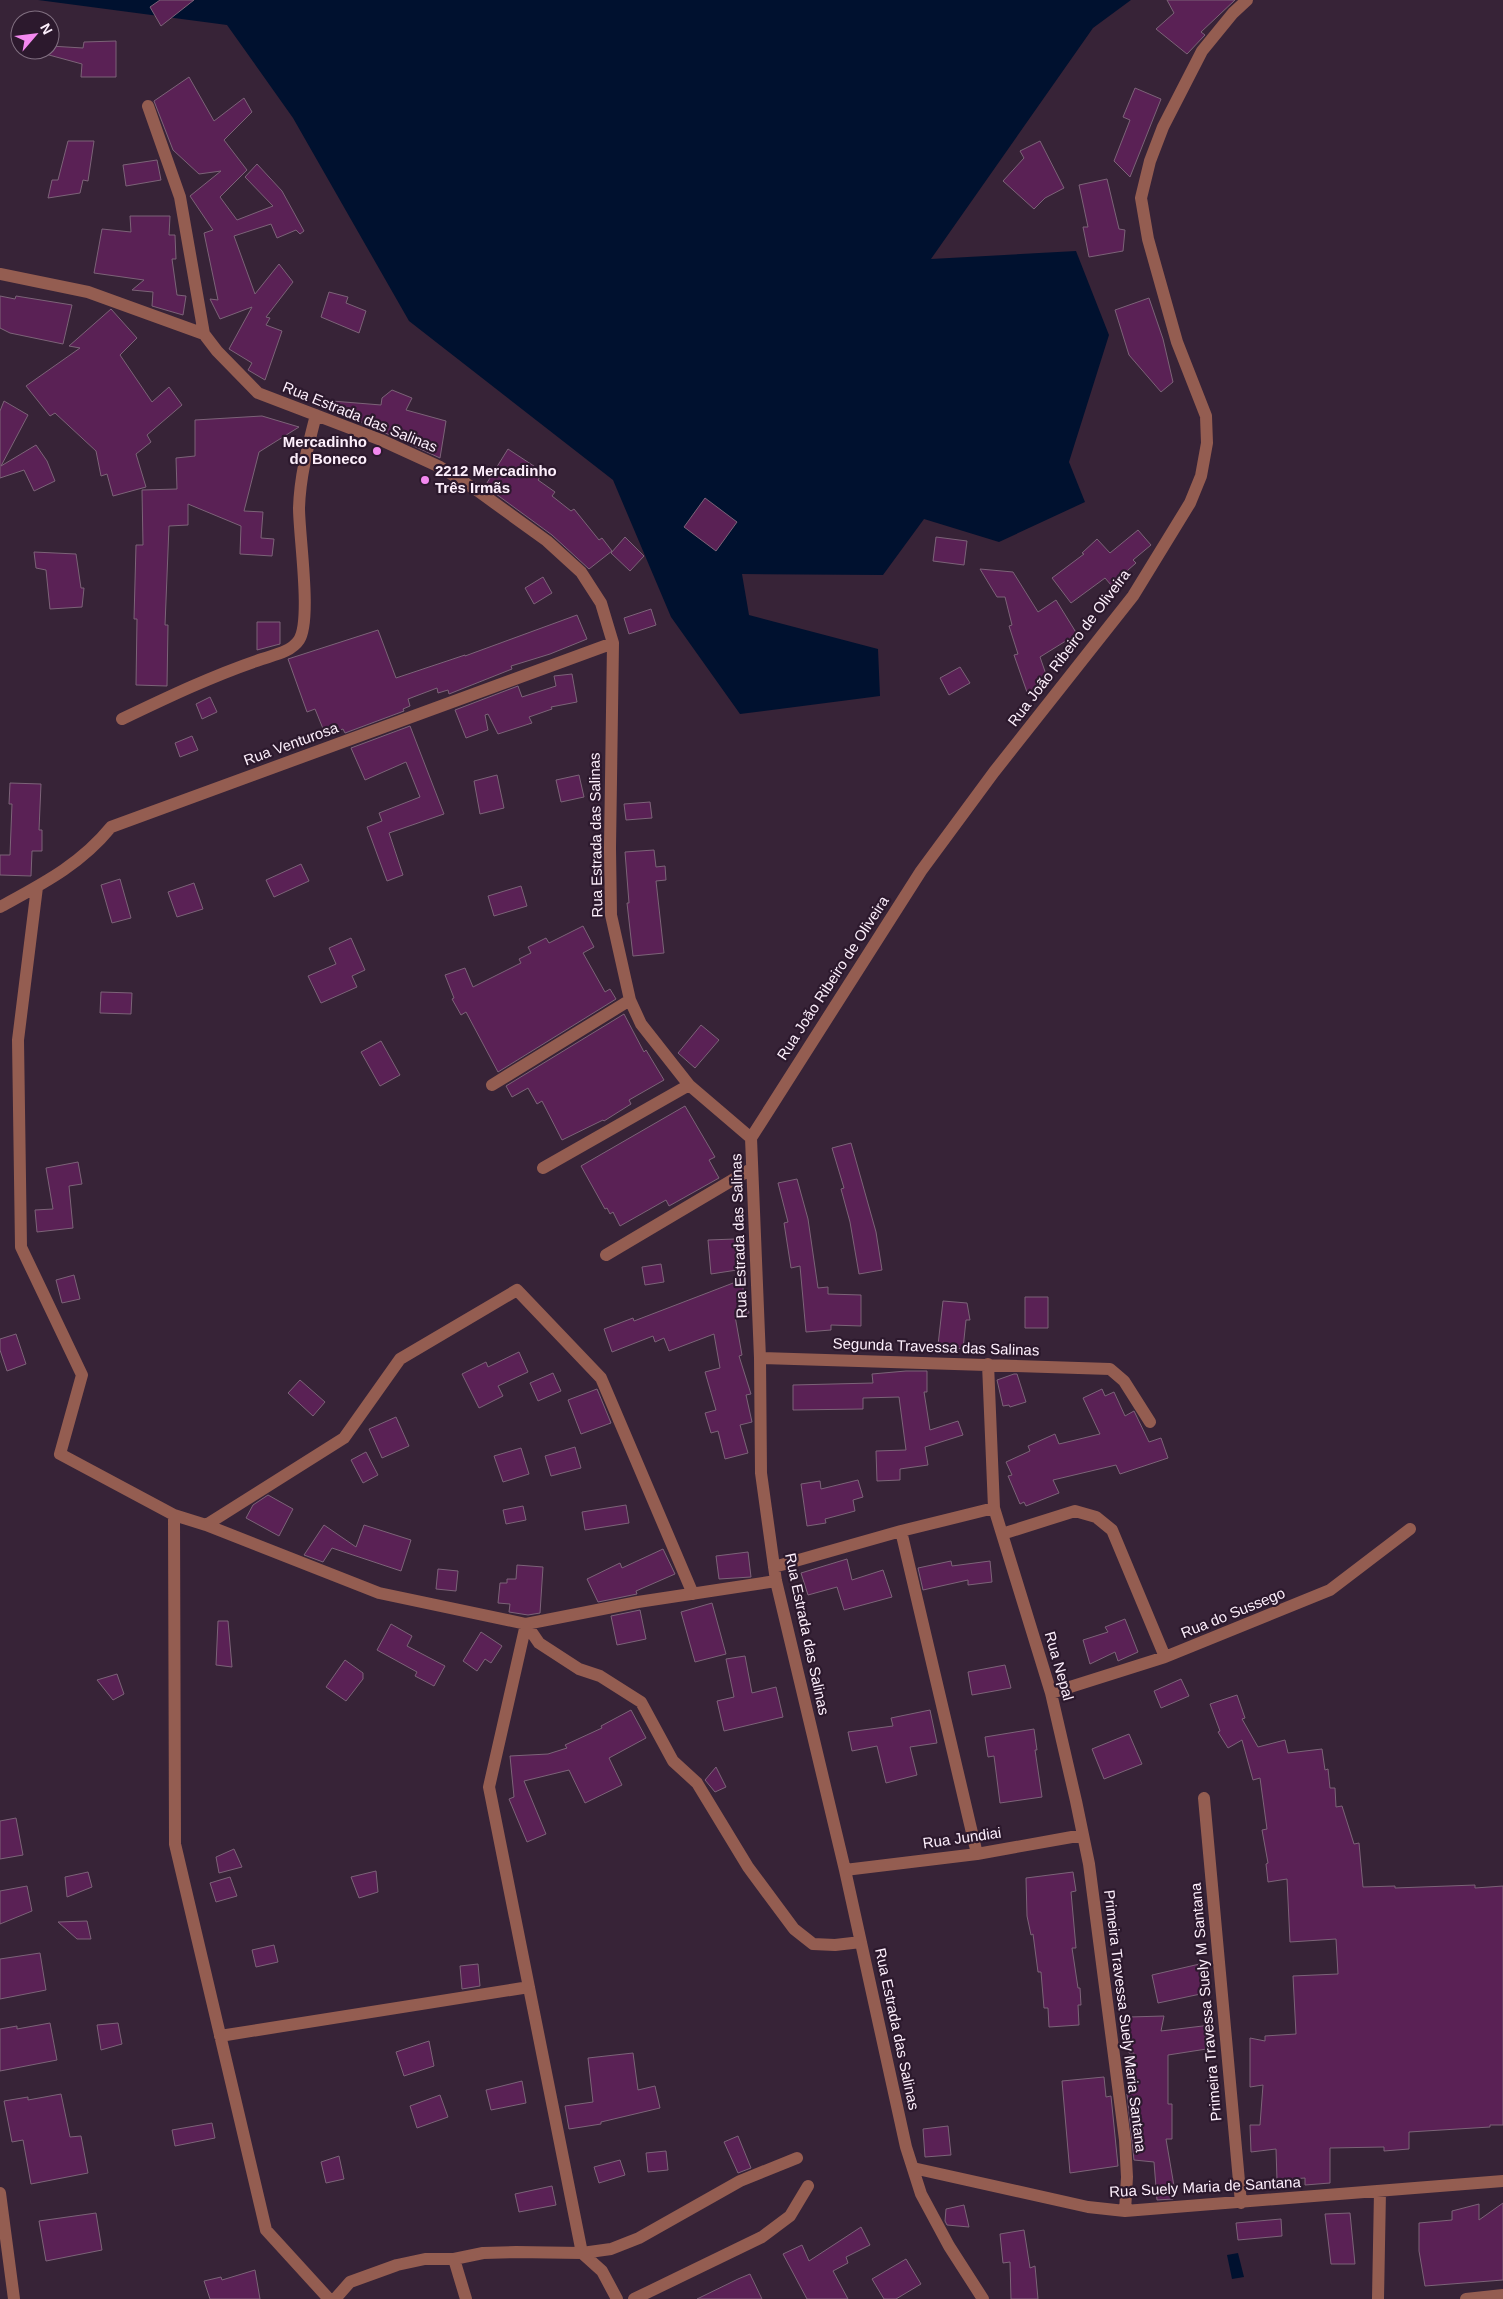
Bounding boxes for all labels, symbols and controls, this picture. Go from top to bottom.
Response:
north arrow [10,10,60,60]
text: N [37,21,56,37]
street label: Rua Estrada das Salinas [280,378,440,455]
place label: Mercadinho do Boneco [283,433,367,467]
marker: Mercadinho do Boneco [371,445,383,457]
place label: 2212 Mercadinho Três Irmãs [435,462,557,496]
marker: 2212 Mercadinho Três Irmãs [419,474,431,486]
street label: Rua João Ribeiro de Oliveira [1004,565,1133,729]
street label: Rua Venturosa [241,718,341,768]
street label: Rua Estrada das Salinas [586,752,605,918]
street label: Rua João Ribeiro de Oliveira [773,892,892,1063]
street label: Rua Estrada das Salinas [727,1153,750,1319]
street label: Segunda Travessa das Salinas [832,1334,1040,1359]
street label: Rua Estrada das Salinas [782,1551,833,1716]
street label: Rua do Sussego [1178,1584,1287,1641]
street label: Rua Nepal [1042,1629,1077,1702]
street label: Rua Jundiai [922,1824,1002,1851]
street label: Primeira Travessa Suely M Santana [1187,1881,1224,2122]
street label: Primeira Travessa Suely Maria Santana [1101,1889,1150,2154]
street label: Rua Estrada das Salinas [872,1946,923,2111]
street label: Rua Suely Maria de Santana [1109,2173,1302,2200]

